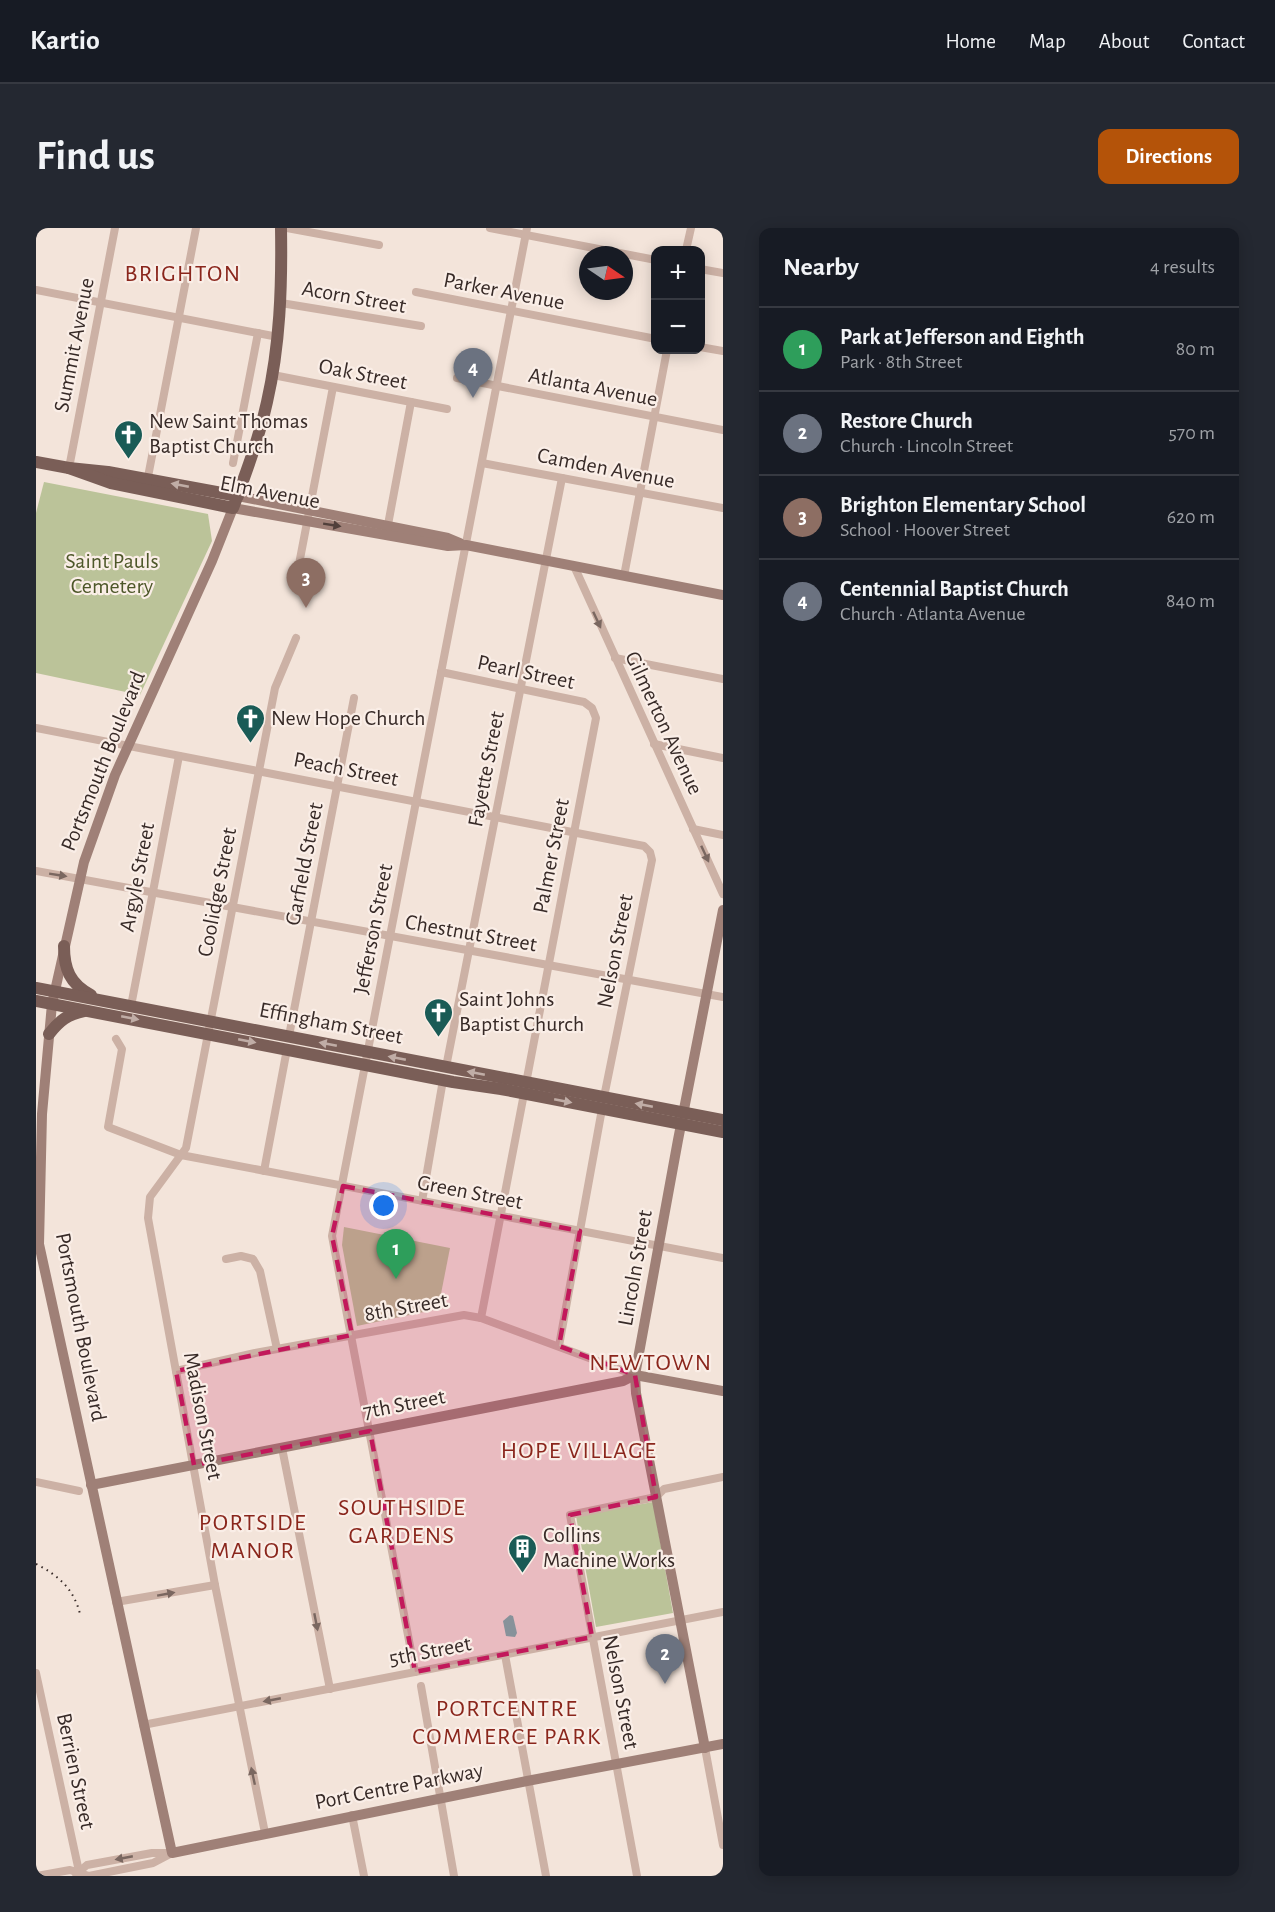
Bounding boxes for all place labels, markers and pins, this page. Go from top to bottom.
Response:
pin: 4 [454,348,492,398]
place label: New Saint Thomas Baptist Church [149,410,308,457]
church icon: New Saint Thomas Baptist Church [112,418,144,460]
pin: 3 [286,558,326,608]
church icon: New Hope Church [234,702,266,744]
place label: New Hope Church [271,707,425,729]
place label: Saint Johns Baptist Church [459,988,584,1035]
church icon: Saint Johns Baptist Church [422,996,454,1038]
pin: 1 [376,1230,416,1279]
place label: Collins Machine Works [543,1524,675,1571]
building icon: Collins Machine Works [506,1532,538,1574]
pin: 2 [646,1634,684,1684]

